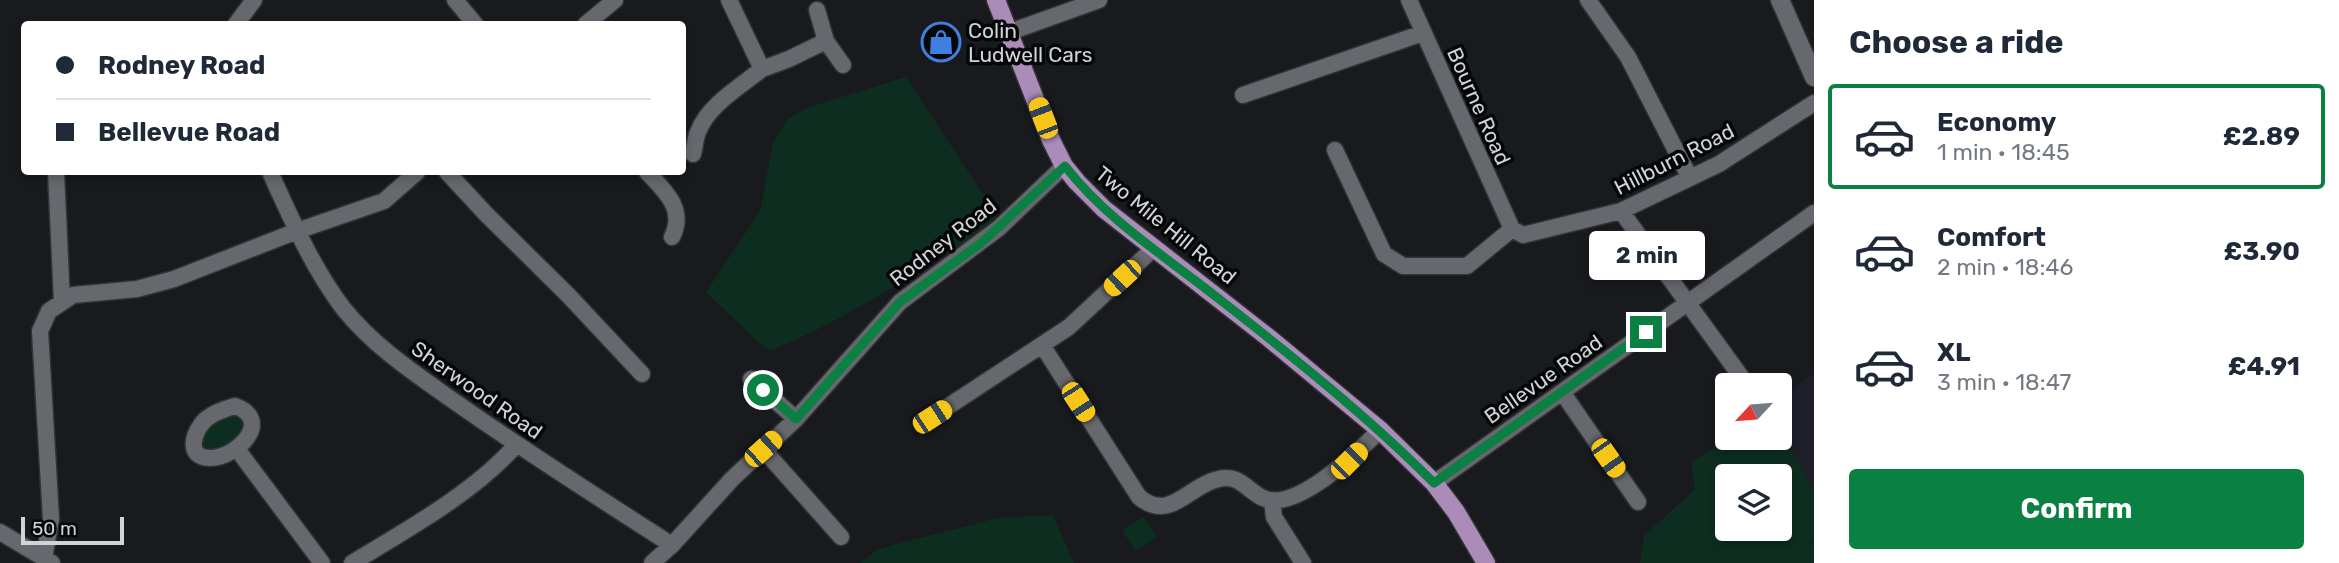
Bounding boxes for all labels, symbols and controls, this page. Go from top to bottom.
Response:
place label: Colin Ludwell Cars [968,18,1093,67]
shop icon: Colin Ludwell Cars [920,21,962,63]
text: Choose a ride [1849,23,2063,61]
street label: Bourne Road [1442,43,1516,169]
text: Rodney Road [98,50,265,81]
car [1026,95,1061,141]
icon: car [1853,105,1916,168]
text: Economy [1937,107,2056,138]
text: Bellevue Road [98,117,280,148]
street label: Hillburn Road [1610,118,1738,200]
text: £2.89 [2223,121,2300,152]
text: 1 min · 18:45 [1937,138,2070,166]
street label: Two Mile Hill Road [1091,161,1241,289]
street label: Rodney Road [885,193,1001,291]
icon: car [1853,220,1916,283]
text: Comfort [1937,222,2046,253]
callout: 2 min [1588,230,1704,280]
text: £3.90 [2223,236,2300,267]
text: 2 min [1616,241,1678,269]
text: 2 min · 18:46 [1937,253,2073,281]
car [1100,256,1145,300]
route end [1630,316,1662,348]
street label: Bellevue Road [1479,329,1607,429]
icon: car [1853,335,1916,398]
street label: Sherwood Road [407,336,547,444]
text: XL [1937,337,1970,368]
text: £4.91 [2228,351,2300,382]
text: 3 min · 18:47 [1937,368,2071,396]
north arrow [1715,373,1792,450]
map controls [1715,373,1792,541]
route start [747,374,779,406]
car [1058,379,1099,425]
car [909,397,956,437]
car [741,427,786,471]
car [1588,435,1629,481]
car [1327,439,1372,483]
button: layers [1715,464,1792,541]
button: Confirm [1849,469,2304,549]
scale bar [21,514,124,546]
text: 50 m [32,517,77,540]

